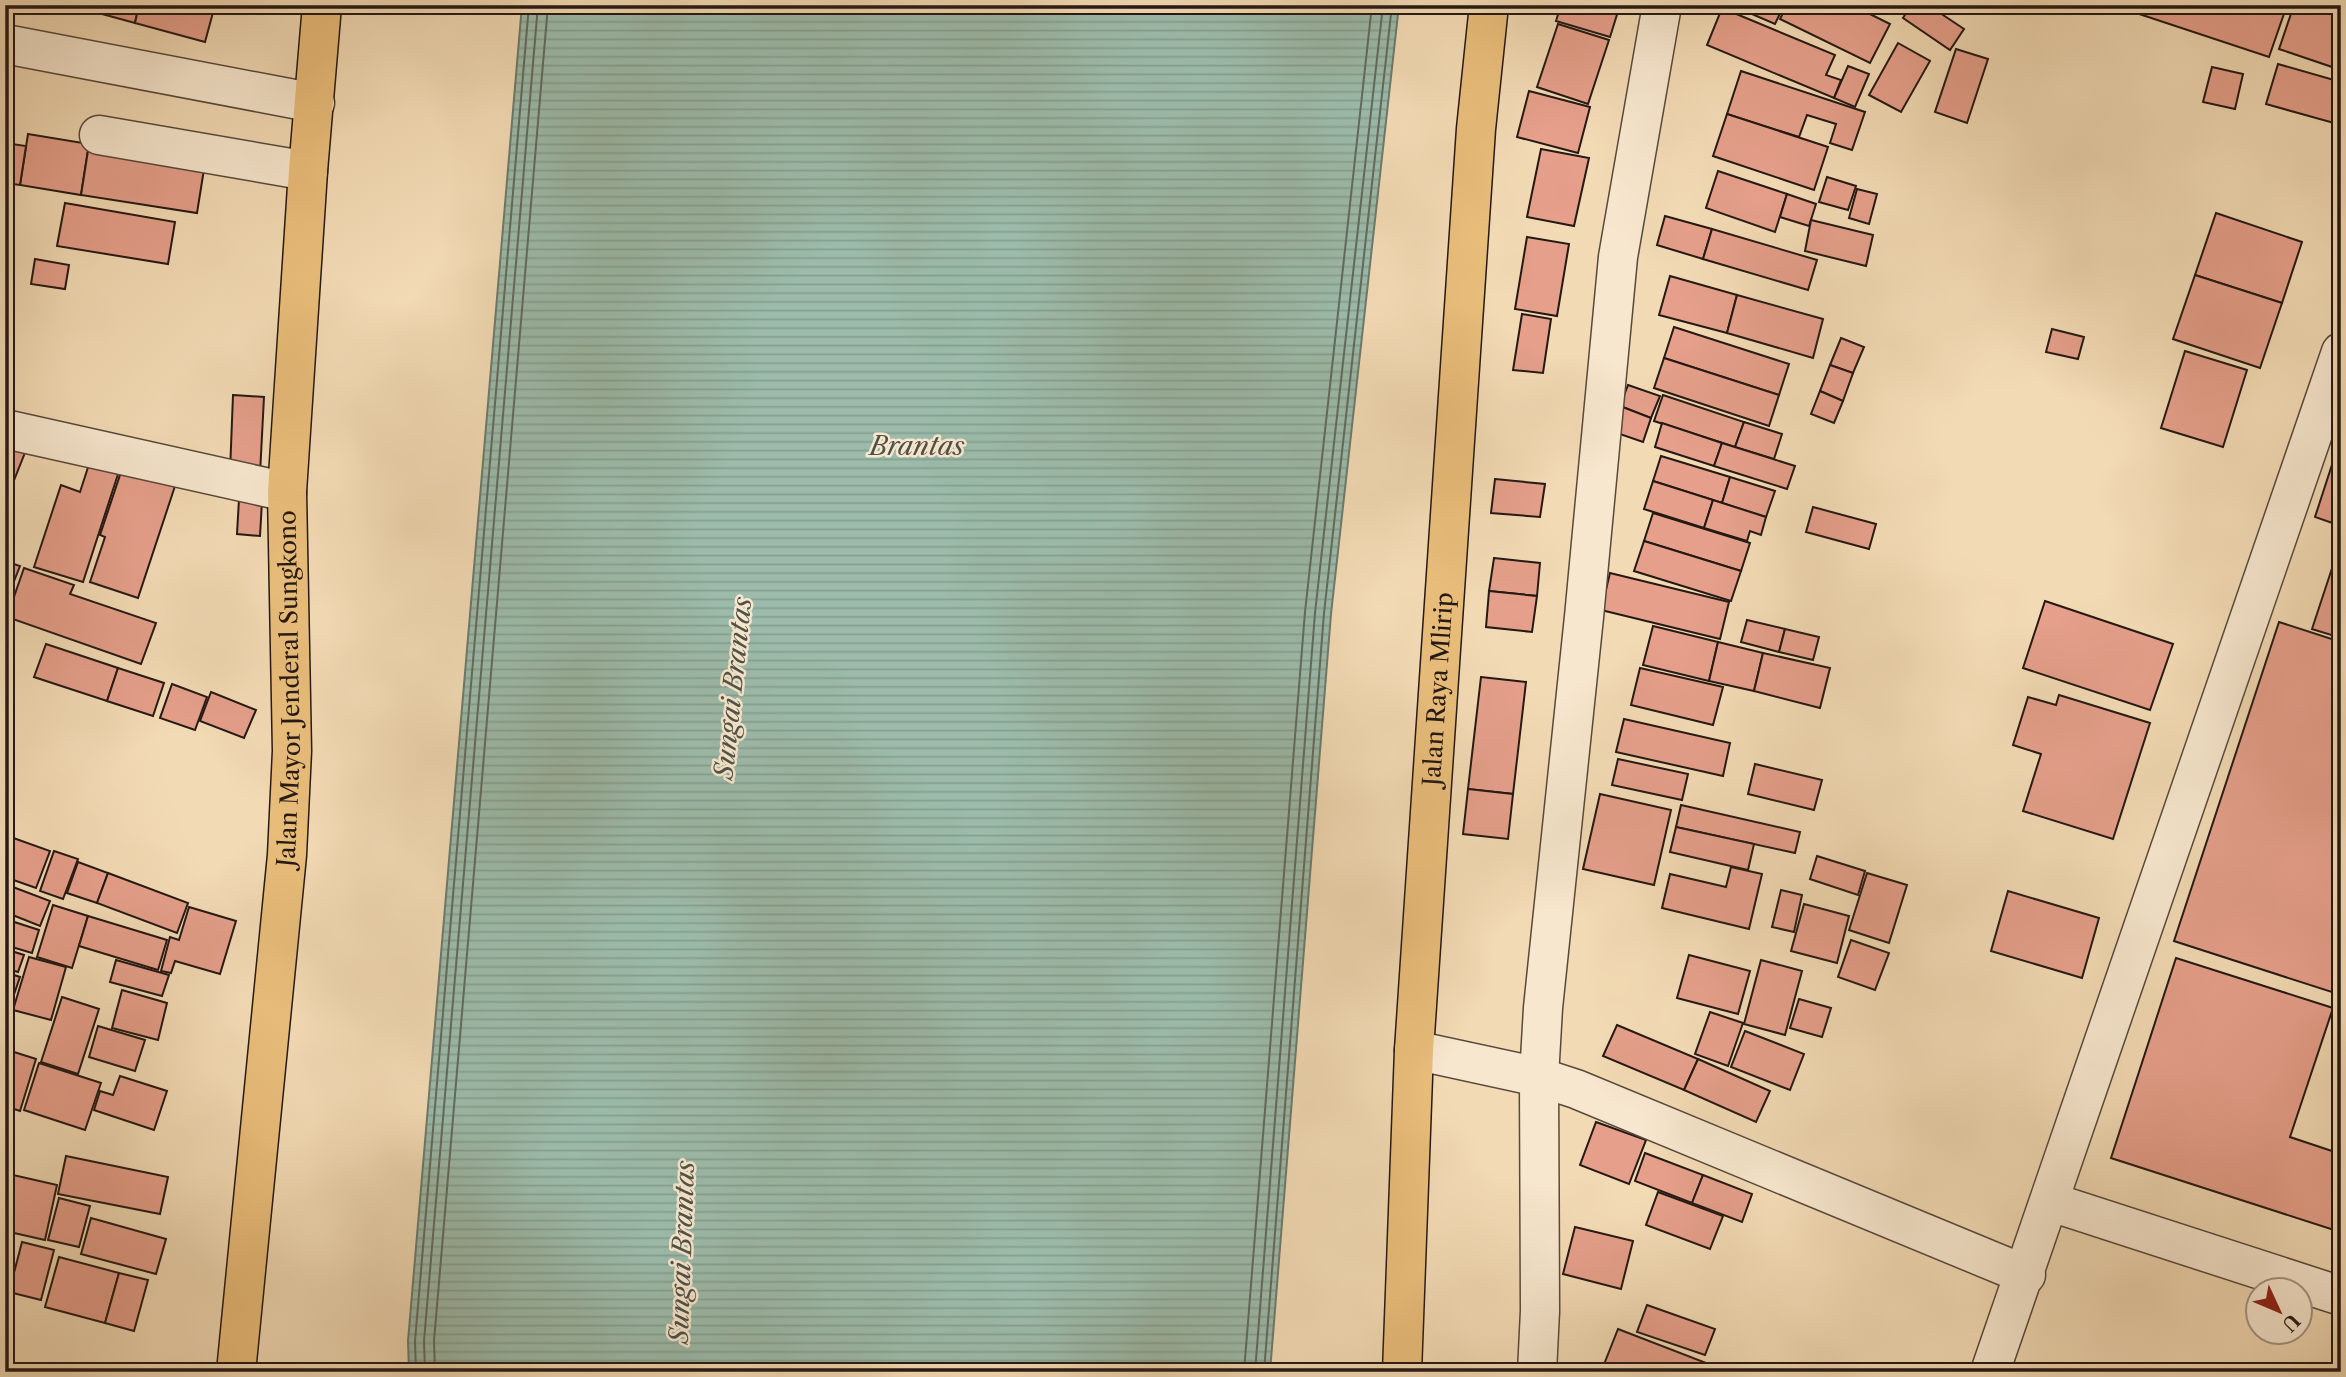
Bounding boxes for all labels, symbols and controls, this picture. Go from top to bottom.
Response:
water label: Brantas [868,430,965,462]
street label: Jalan Mayor Jenderal Sungkono [270,510,306,872]
street label: Jalan Raya Mlirip [1417,591,1459,791]
water label: Sungai Brantas [707,595,759,783]
water label: Sungai Brantas [663,1159,701,1346]
north arrow [2244,1276,2314,1346]
text: U [2277,1309,2305,1336]

